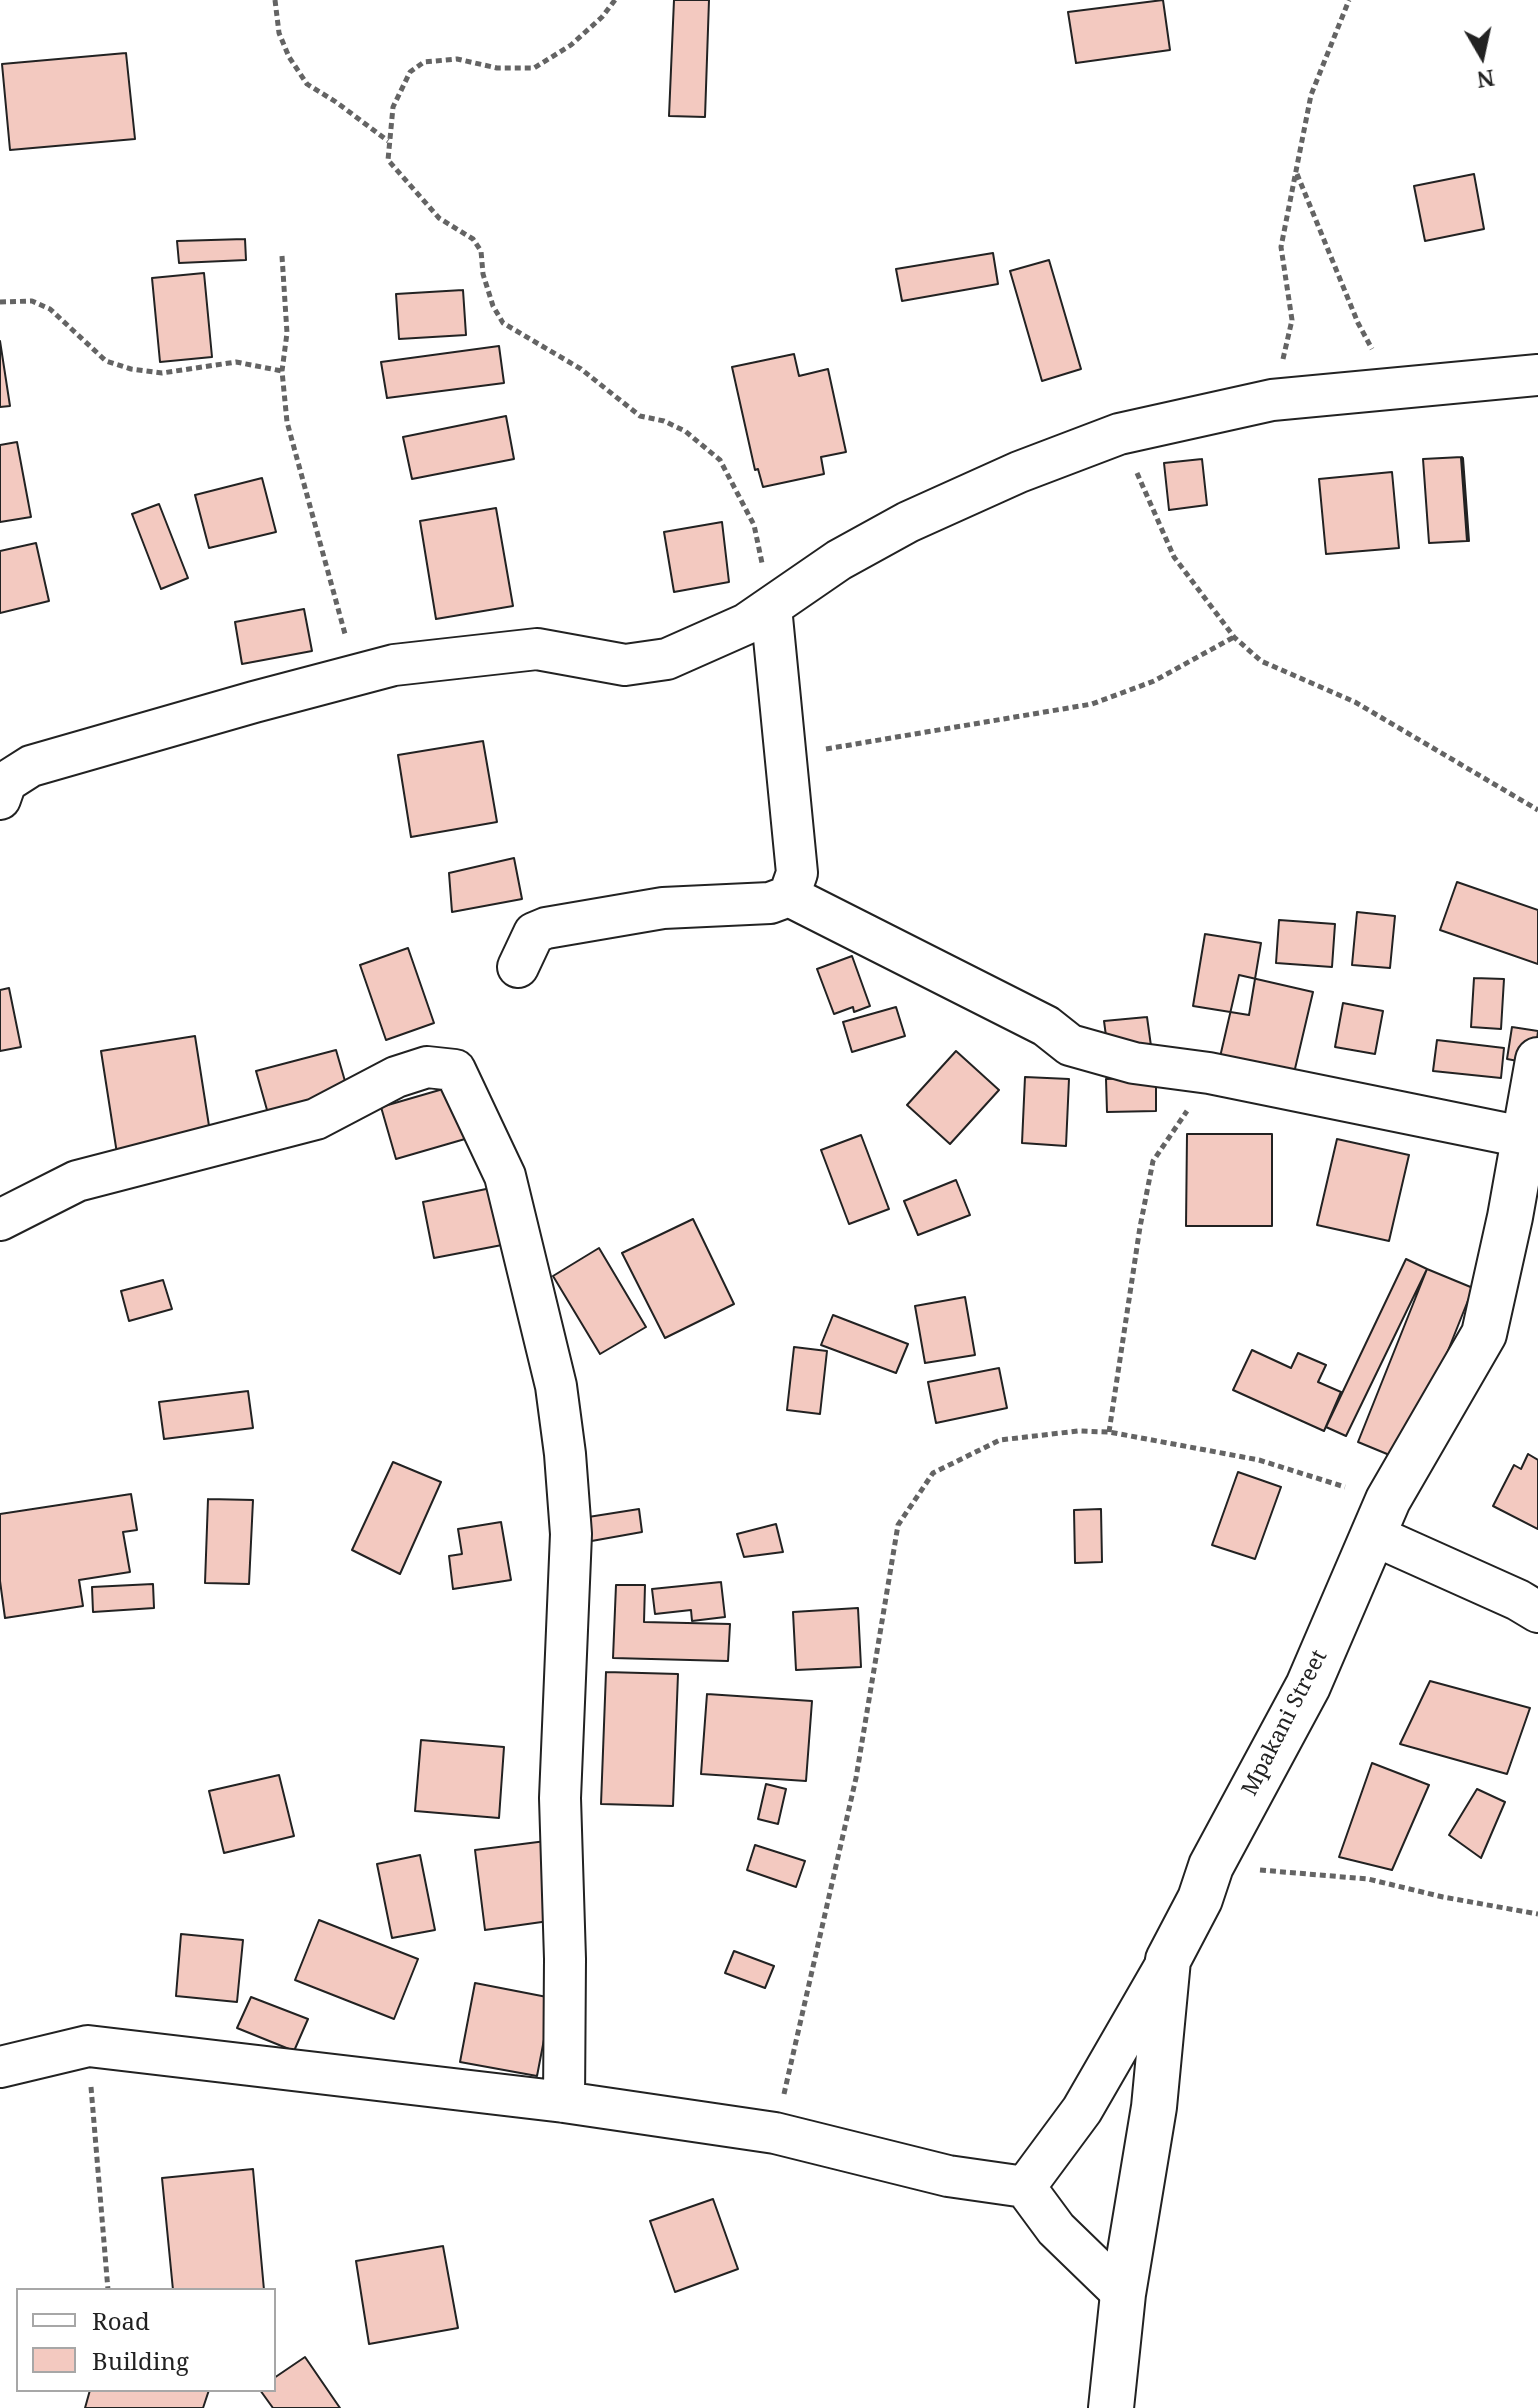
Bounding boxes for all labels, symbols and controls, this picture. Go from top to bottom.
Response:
north arrow [1442,16,1522,96]
text: N [1475,64,1497,96]
street label: Mpakani Street [1237,1646,1333,1800]
legend [16,2288,276,2392]
text: Road [92,2304,150,2337]
text: Building [92,2344,189,2377]

